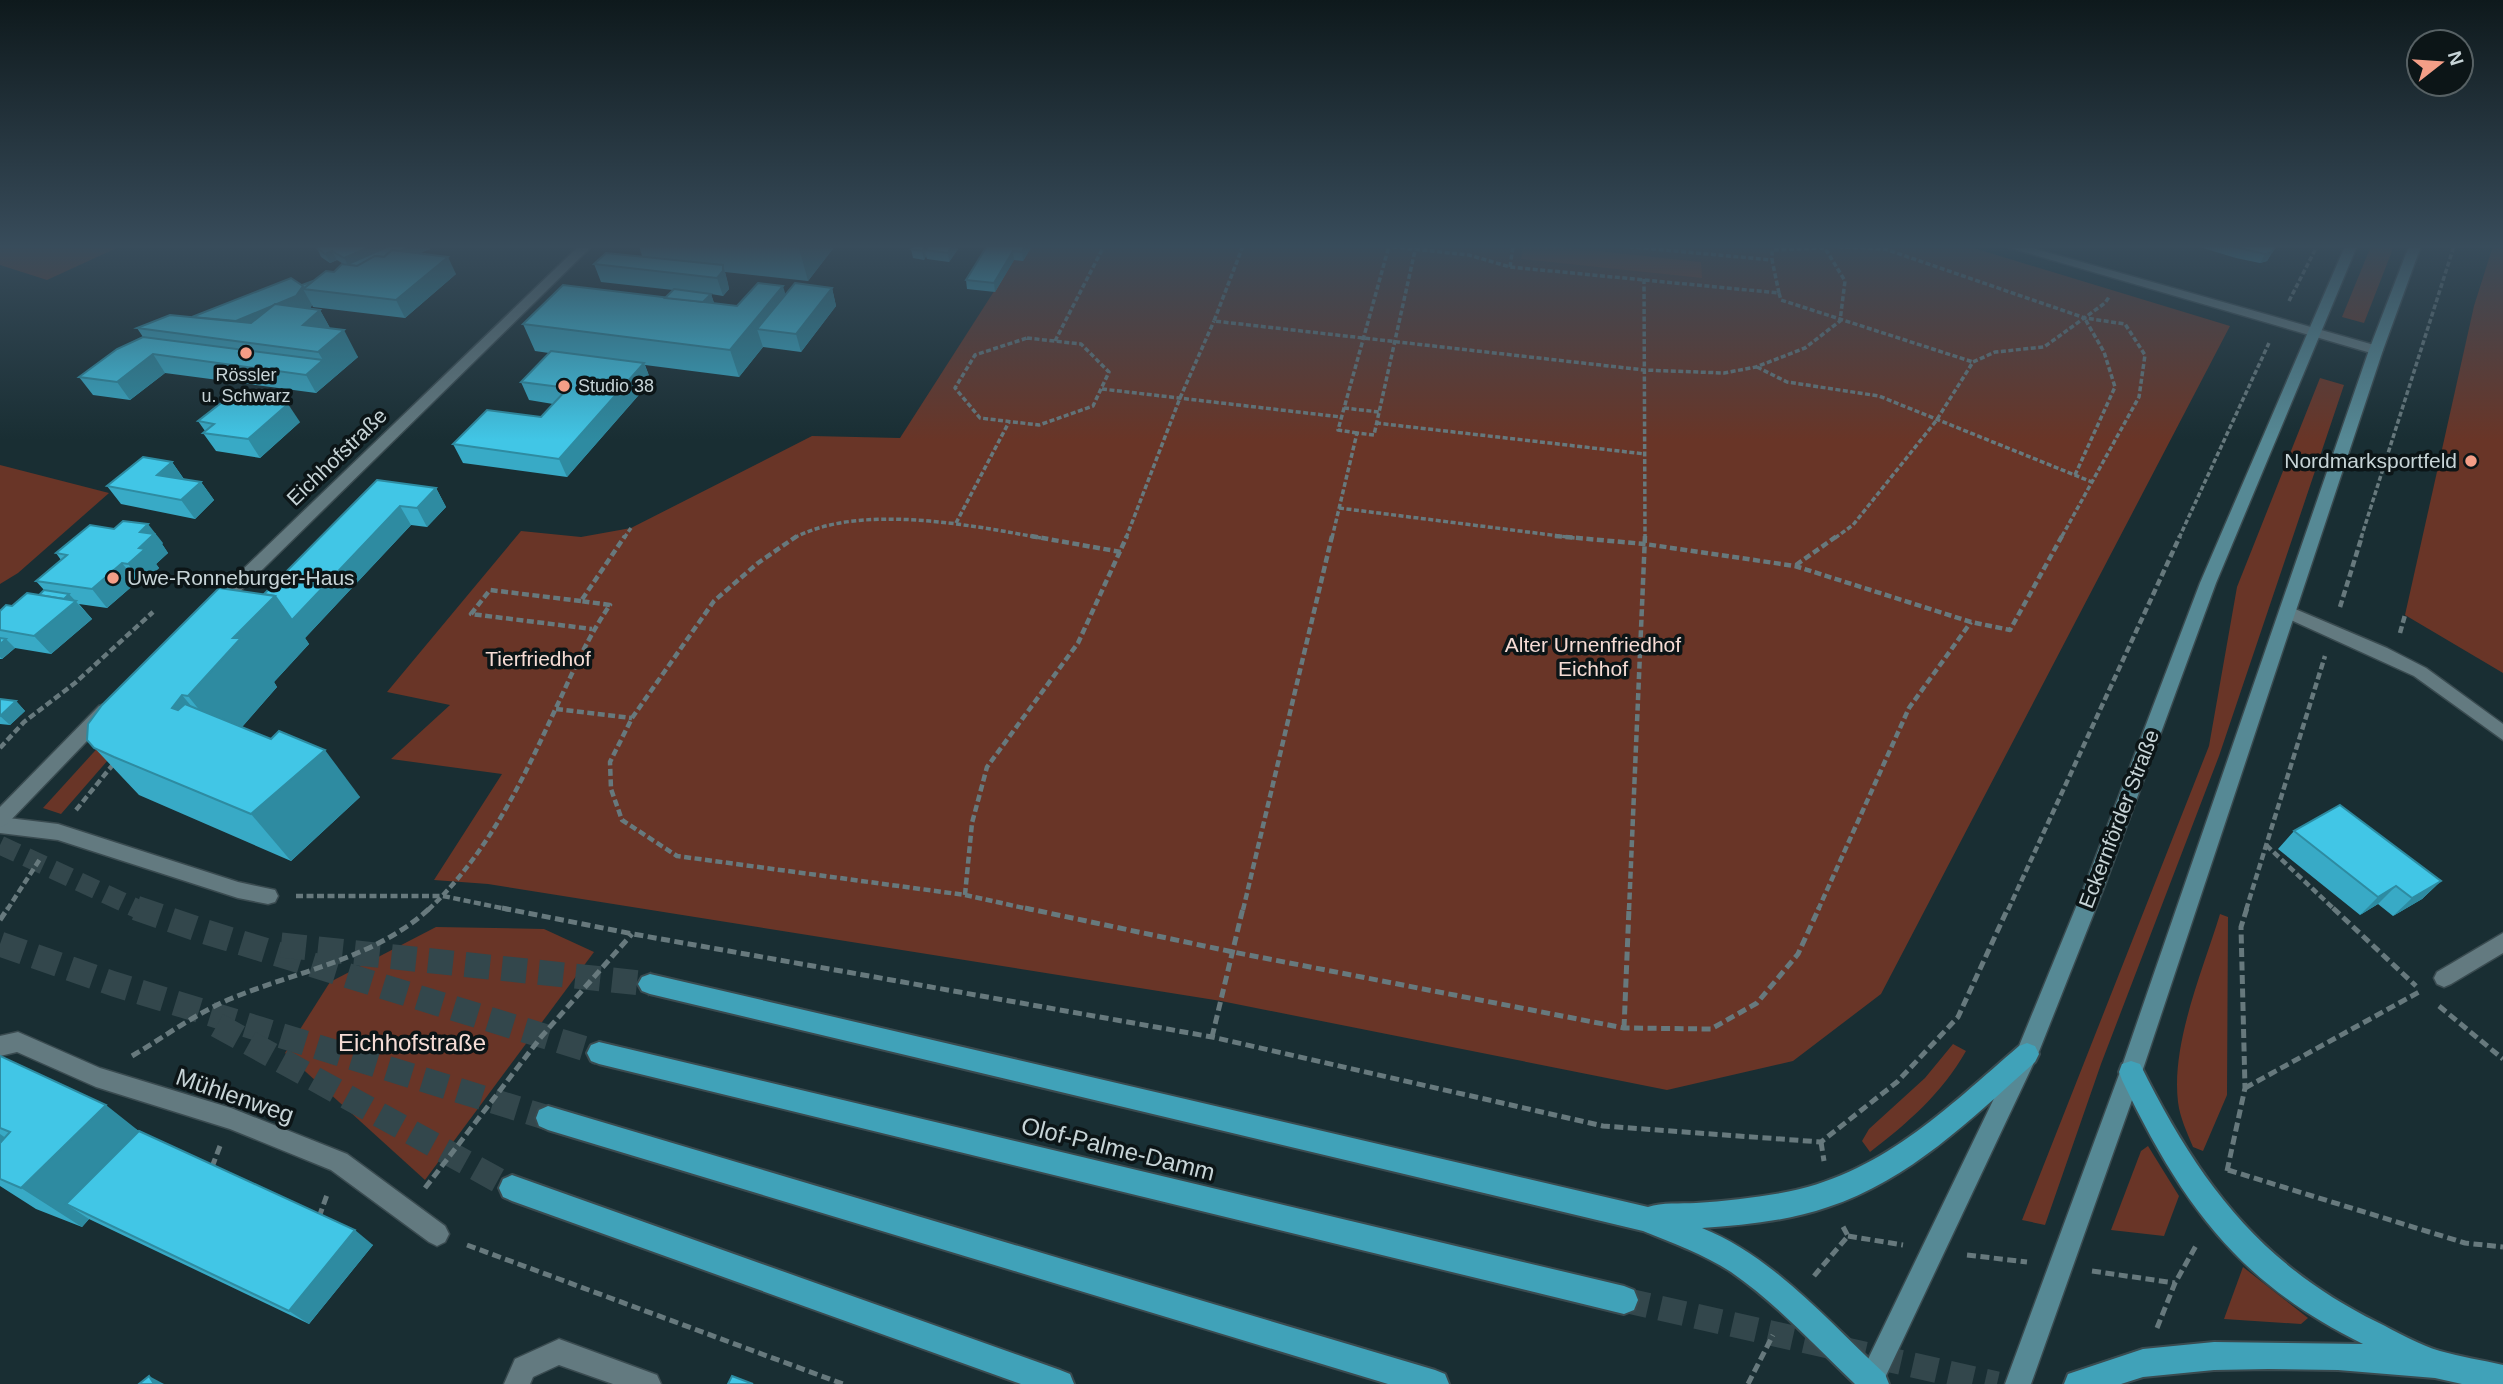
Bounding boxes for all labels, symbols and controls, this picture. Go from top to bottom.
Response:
north arrow [2405,28,2475,98]
text: N [2444,49,2468,68]
marker: Rössler u. Schwarz [238,345,254,361]
place label: Rössler u. Schwarz [201,365,291,406]
place label: Studio 38 [578,376,654,396]
marker: Studio 38 [556,378,572,394]
street label: Eichhofstraße [282,403,391,510]
place label: Nordmarksportfeld [2284,449,2457,472]
marker: Nordmarksportfeld [2463,453,2479,469]
place label: Uwe-Ronneburger-Haus [127,566,355,589]
marker: Uwe-Ronneburger-Haus [105,570,121,586]
park label: Alter Urnenfriedhof Eichhof [1505,633,1681,680]
park label: Tierfriedhof [485,647,591,670]
street label: Eckernförder Straße [2074,726,2163,911]
park label: Eichhofstraße [338,1029,486,1056]
street label: Mühlenweg [173,1063,298,1128]
street label: Olof-Palme-Damm [1018,1111,1218,1186]

